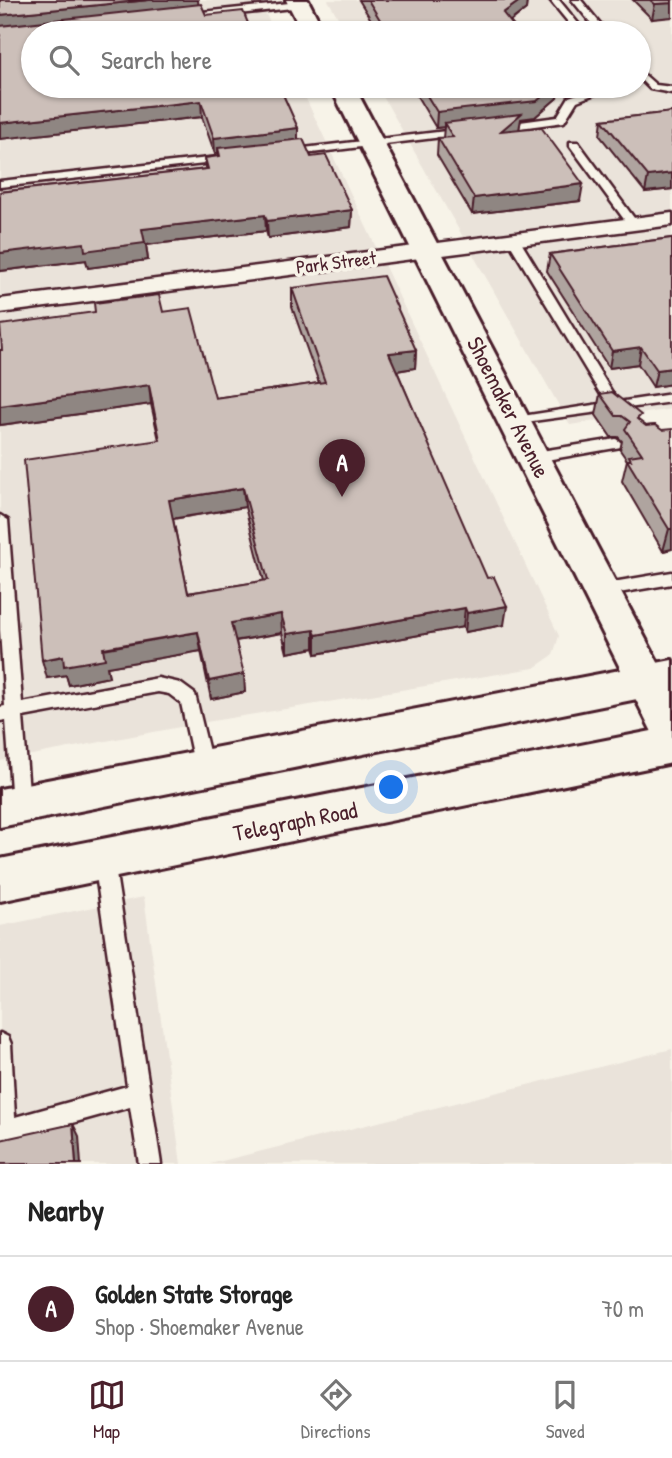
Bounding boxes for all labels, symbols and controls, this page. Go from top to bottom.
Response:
search box [21,21,651,98]
icon: search [45,41,83,79]
text: Search here [101,42,212,77]
street label: Park Street [295,244,378,280]
street label: Shoemaker Avenue [460,331,558,483]
pin: A [319,439,365,497]
your location [374,770,408,804]
street label: Telegraph Road [230,794,360,848]
text: Nearby [28,1190,104,1230]
text: Golden State Storage [95,1276,293,1311]
text: A [45,1293,57,1324]
text: 70 m [601,1293,644,1324]
text: Shop · Shoemaker Avenue [95,1311,304,1342]
tab: Map [88,1376,126,1444]
tab: Directions [301,1376,371,1444]
tab: Saved [546,1376,584,1444]

